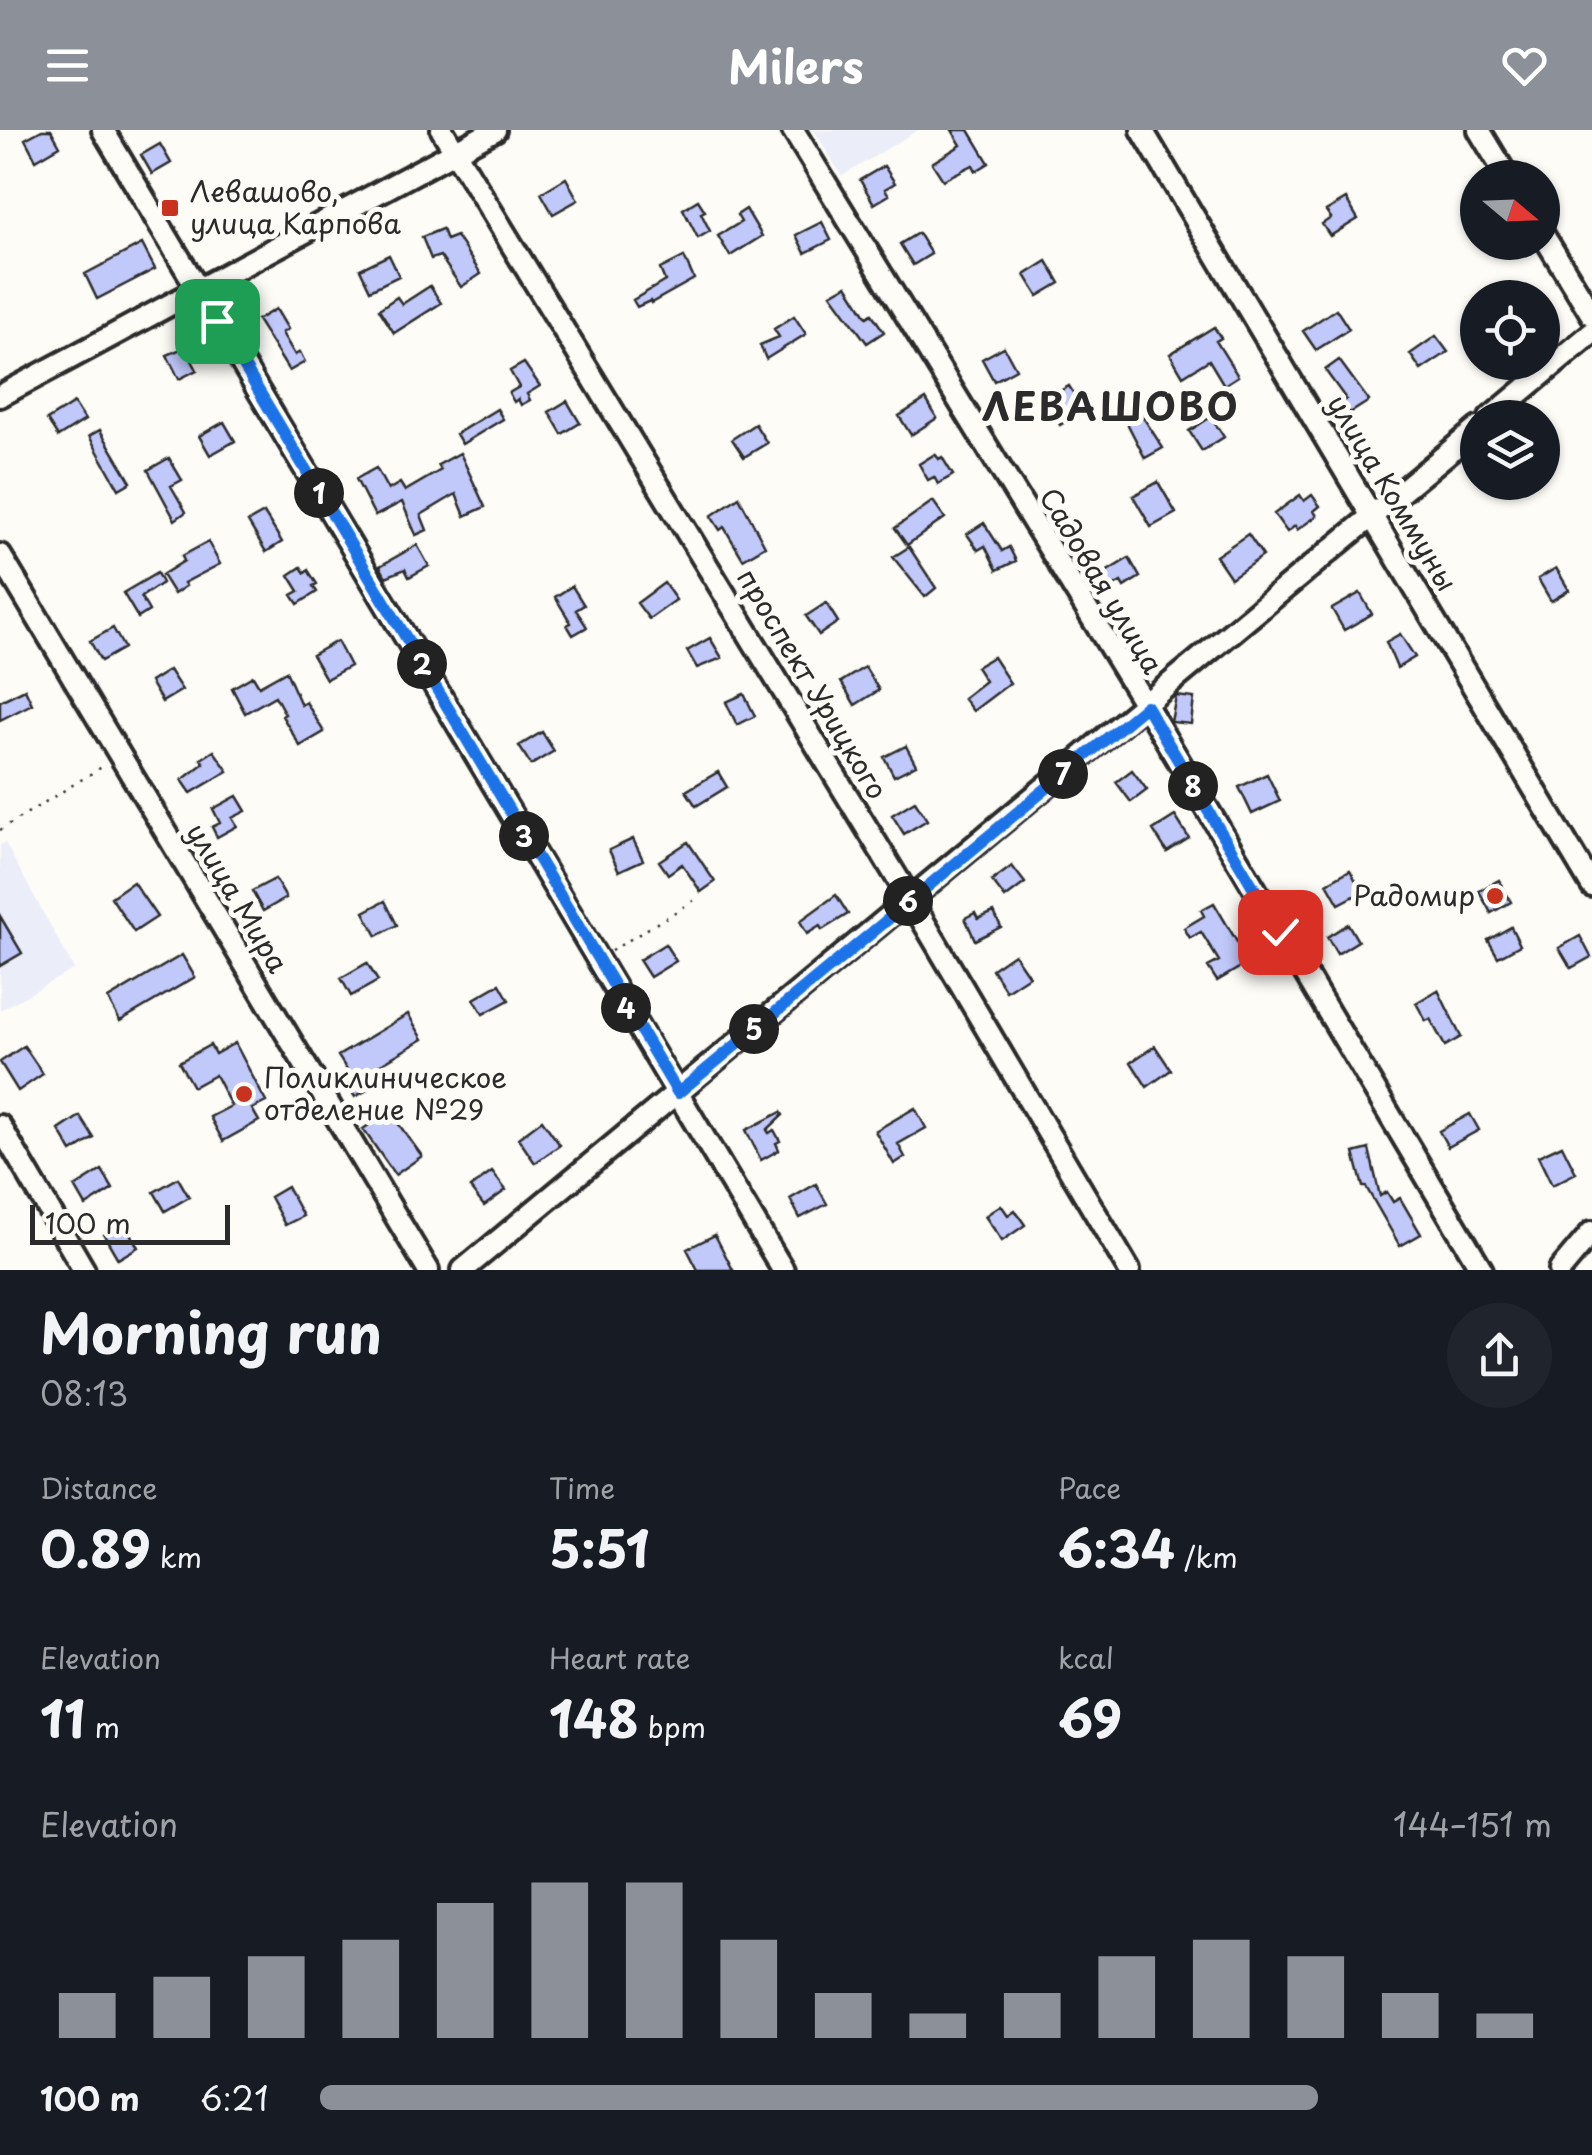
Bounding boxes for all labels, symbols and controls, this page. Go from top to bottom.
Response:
text: Milers [728,31,864,99]
icon: menu [40,38,95,93]
icon: heart [1497,38,1552,93]
north arrow [1460,160,1560,260]
map controls [1460,160,1560,500]
place label: Левашово, улица Карпова [190,169,401,244]
marker: Левашово, улица Карпова [159,197,181,219]
pin [175,279,260,364]
button: locate [1460,280,1560,380]
icon: arrive [190,294,245,349]
district label: ЛЕВАШОВО [982,377,1240,434]
street label: улица Коммуны [1317,386,1469,599]
button: layers [1460,400,1560,500]
pin: 1 [294,468,344,518]
text: 1 [312,471,326,514]
street label: Садовая улица [1030,479,1175,682]
street label: проспект Урицкого [727,559,899,807]
pin: 2 [397,639,447,689]
text: 2 [412,642,432,685]
pin: 7 [1038,749,1088,799]
text: 7 [1055,752,1071,795]
pin: 8 [1168,761,1218,811]
text: 8 [1184,764,1202,807]
pin: 3 [499,811,549,861]
street label: улица Мира [176,814,300,981]
text: 3 [515,814,533,857]
place label: Радомир [1353,873,1475,916]
pin: 6 [883,876,933,926]
text: 6 [898,879,918,922]
marker: Радомир [1484,885,1506,907]
pin [1238,890,1323,975]
icon: check [1253,905,1308,960]
pin: 4 [601,983,651,1033]
text: 4 [616,986,636,1029]
pin: 5 [729,1004,779,1054]
text: 5 [745,1007,763,1050]
place label: Поликлиническое отделение №29 [264,1055,507,1130]
marker: Поликлиническое отделение №29 [233,1083,255,1105]
scale bar [30,1200,230,1244]
text: 100 m [45,1201,131,1244]
text: Morning run [40,1290,382,1373]
button: share [1447,1303,1552,1408]
text: 08:13 [40,1369,128,1417]
text: Distance [40,1466,158,1509]
text: Time [549,1466,615,1509]
text: Pace [1058,1466,1121,1509]
text: 0.89 [40,1509,151,1585]
text: 5:51 [549,1509,649,1585]
text: 6:34 [1058,1509,1175,1585]
text: km [151,1535,202,1578]
text: /km [1175,1535,1238,1578]
text: Elevation [40,1636,161,1679]
text: Heart rate [549,1636,690,1679]
text: kcal [1058,1636,1114,1679]
text: 11 [40,1679,85,1755]
text: 148 [549,1679,639,1755]
text: 69 [1058,1679,1122,1755]
text: m [85,1705,120,1748]
text: bpm [639,1705,706,1748]
text: Elevation [40,1800,178,1848]
text: 144–151 m [1393,1800,1552,1848]
text: 100 m [40,2074,140,2122]
text: 6:21 [200,2074,269,2122]

